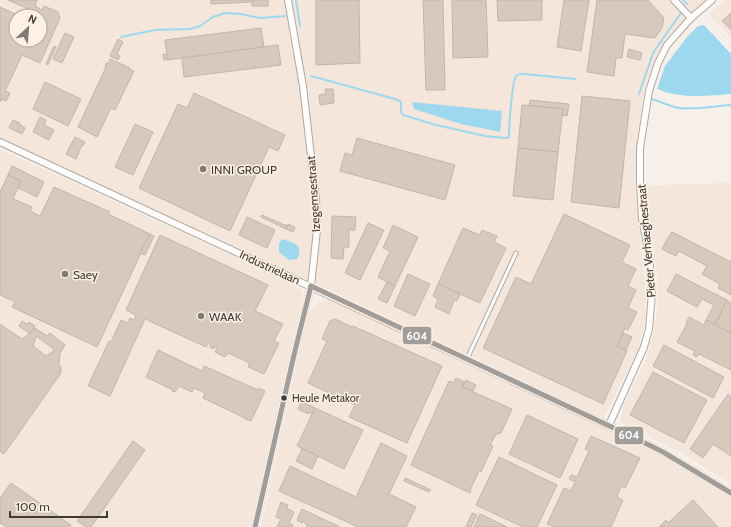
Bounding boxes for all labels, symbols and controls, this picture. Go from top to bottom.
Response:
north arrow [8,8,48,48]
text: N [26,11,39,27]
street label: Izegemsestraat [303,155,323,233]
place label: INNI GROUP [211,162,277,177]
marker: INNI GROUP [198,164,208,174]
street label: Pieter Verhaeghestraat [634,184,658,298]
street label: Industrielaan [237,246,303,288]
place label: Saey [73,267,98,282]
marker: Saey [60,269,70,279]
place label: WAAK [209,309,242,324]
marker: WAAK [196,311,206,321]
line badge: 604 [402,326,432,345]
text: 604 [407,329,428,343]
place label: Heule Metakor [292,391,360,405]
marker: Heule Metakor [279,393,289,403]
line badge: 604 [614,426,644,445]
text: 604 [619,428,640,442]
scale bar [10,493,107,519]
text: 100 m [16,499,50,514]

